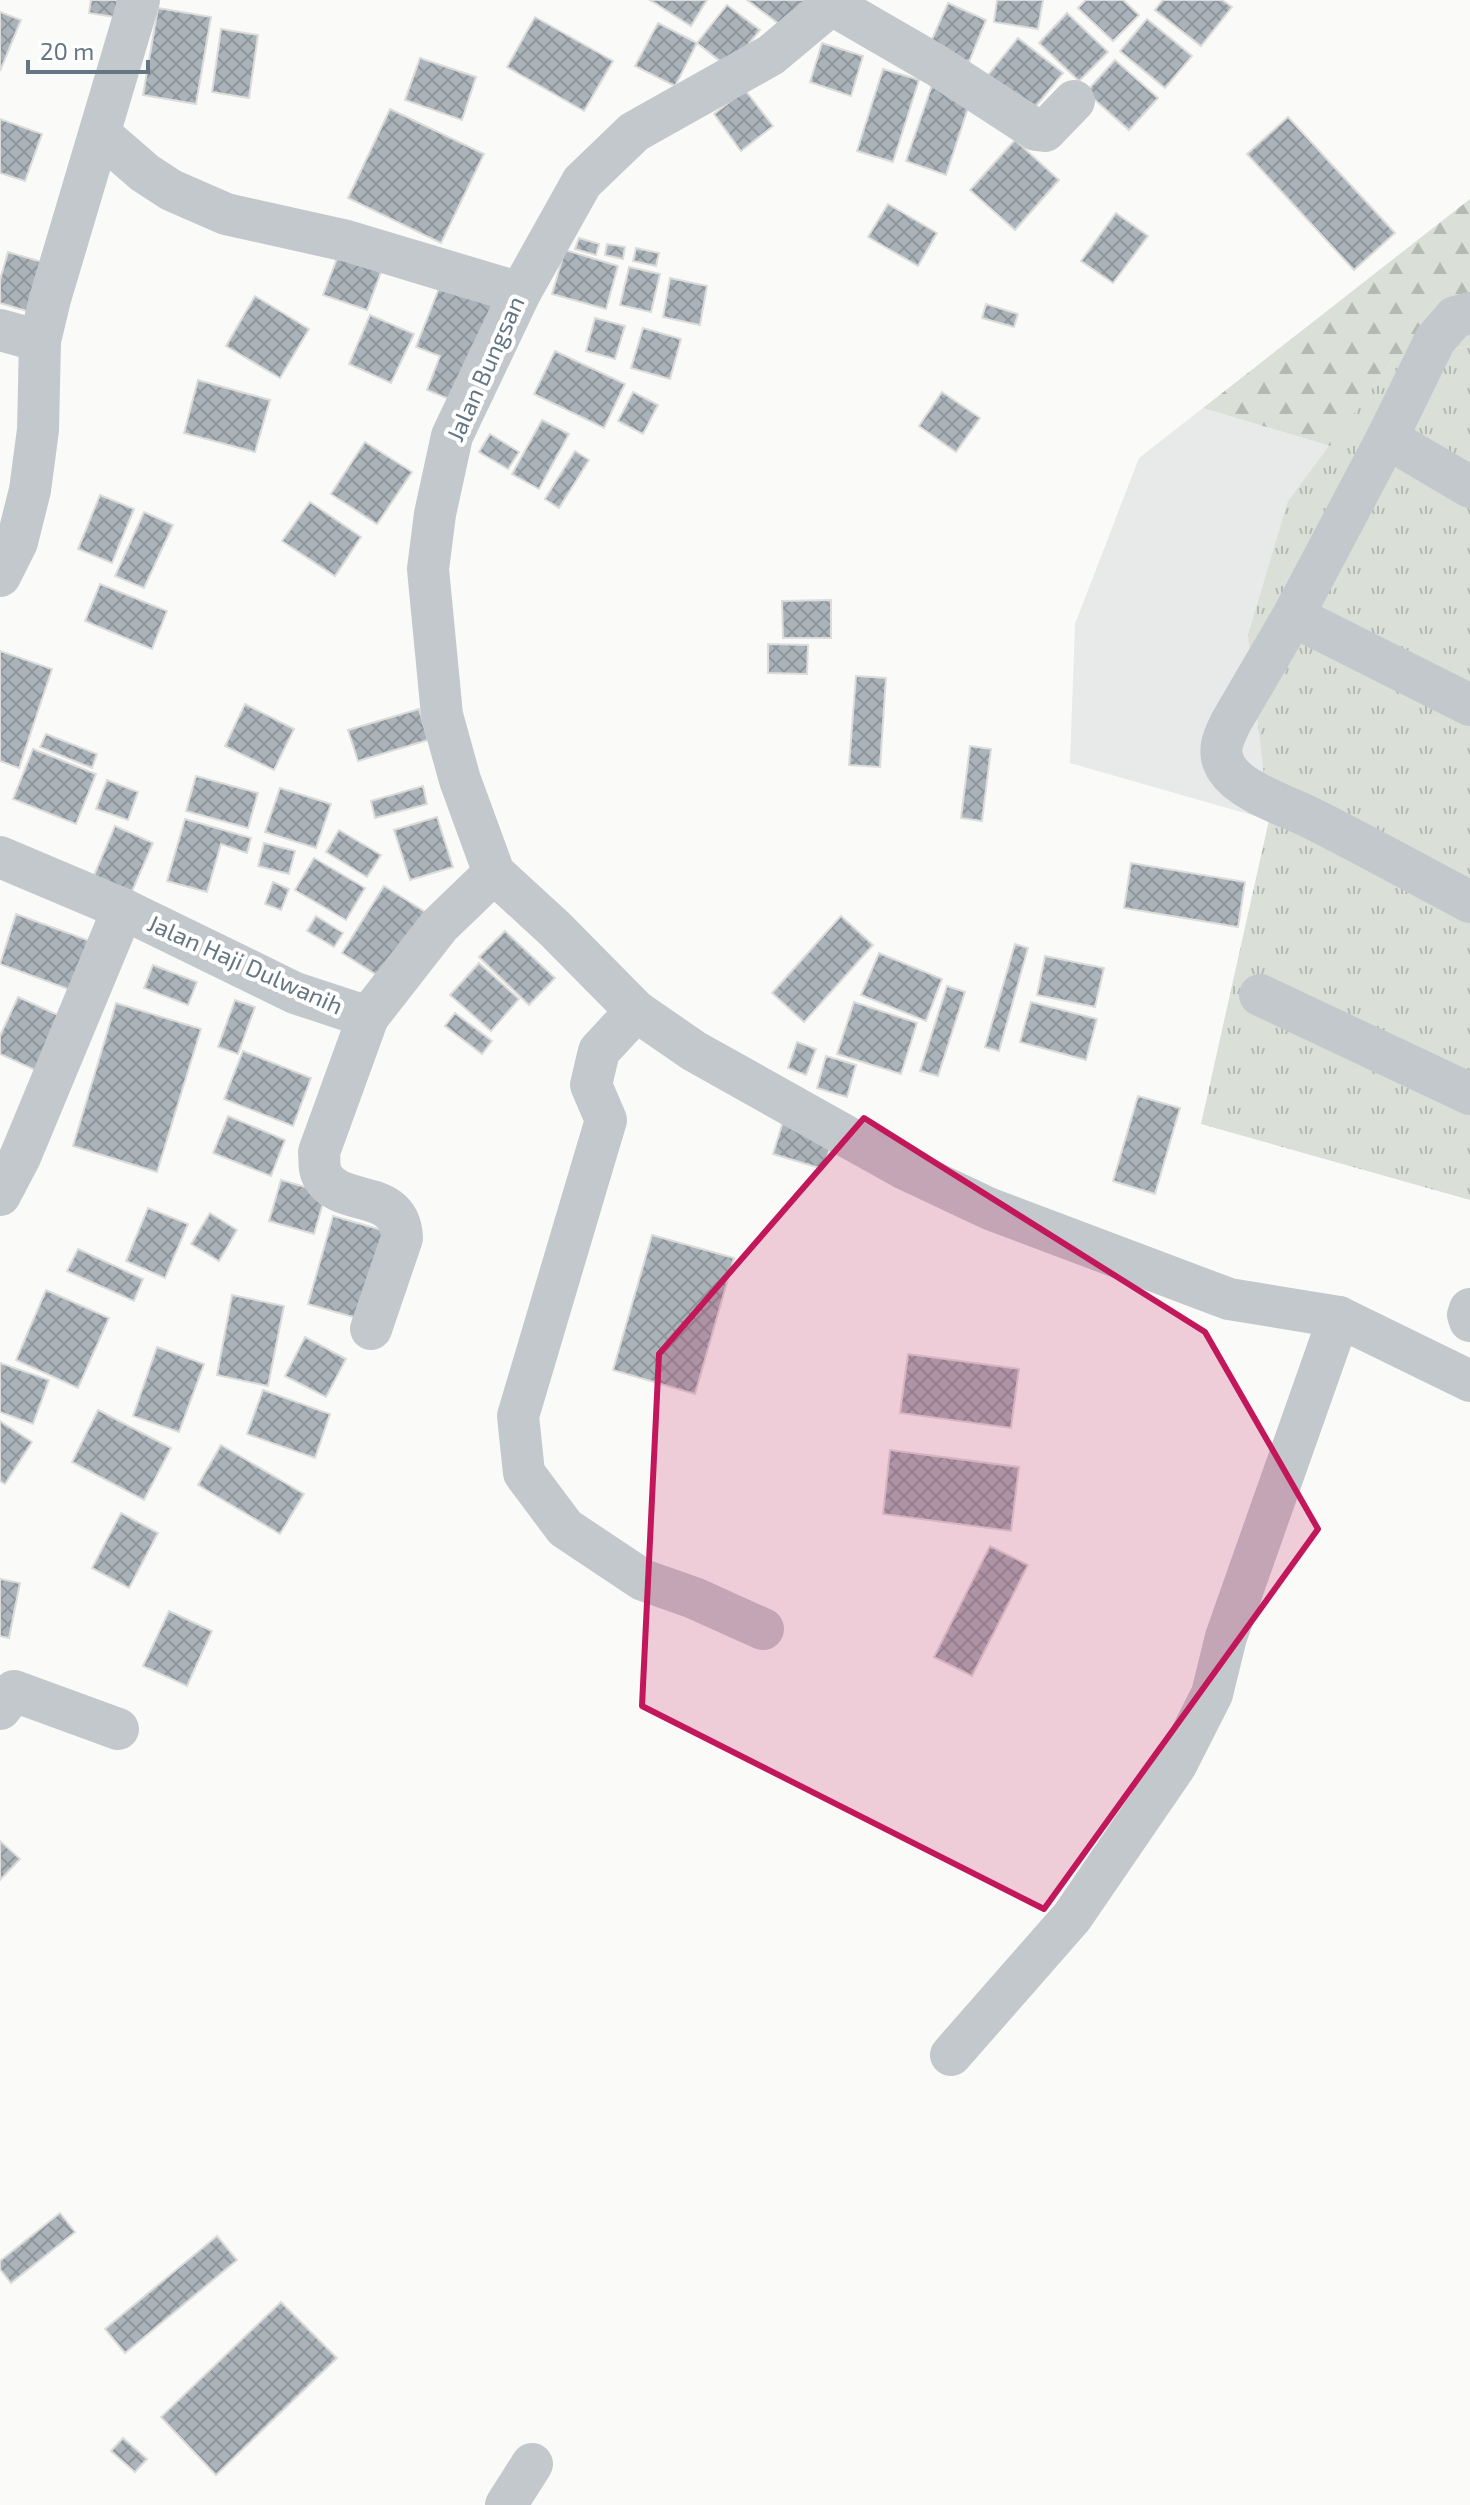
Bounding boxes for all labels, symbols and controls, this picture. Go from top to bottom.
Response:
scale bar [28,24,148,74]
text: 20 m [40,36,94,65]
street label: Jalan Bungsan [440,291,530,446]
street label: Jalan Haji Dulwanih [144,908,348,1020]

